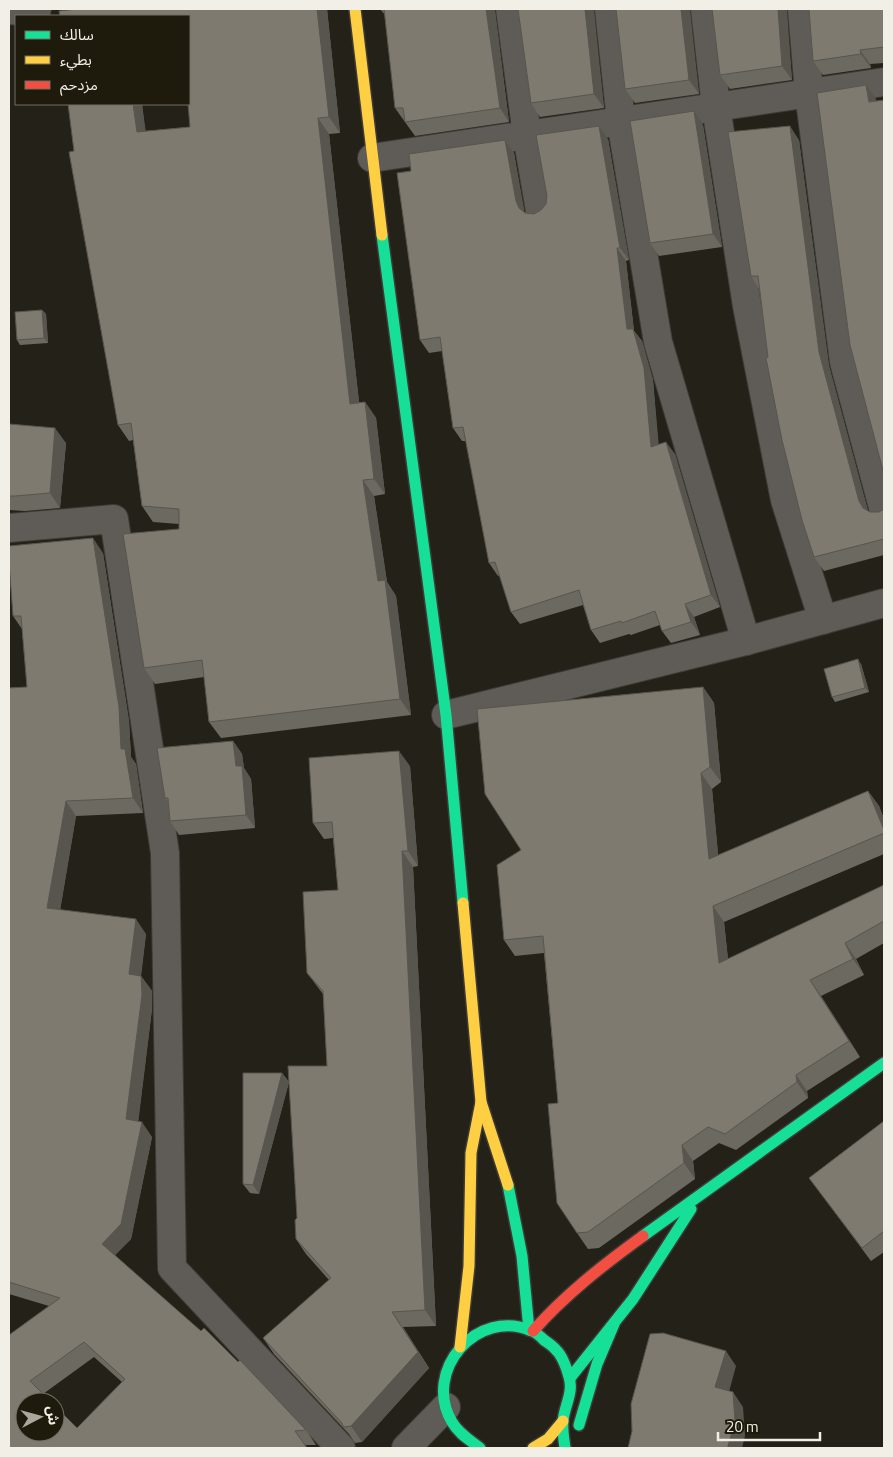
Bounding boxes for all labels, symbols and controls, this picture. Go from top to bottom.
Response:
legend [15,15,190,105]
text: سالك [60,23,94,46]
text: بطيء [60,48,92,71]
text: مزدحم [60,73,98,96]
north arrow [15,1392,65,1442]
text: ش [42,1405,65,1426]
scale bar [718,1410,820,1442]
text: 20 m [726,1415,759,1438]

